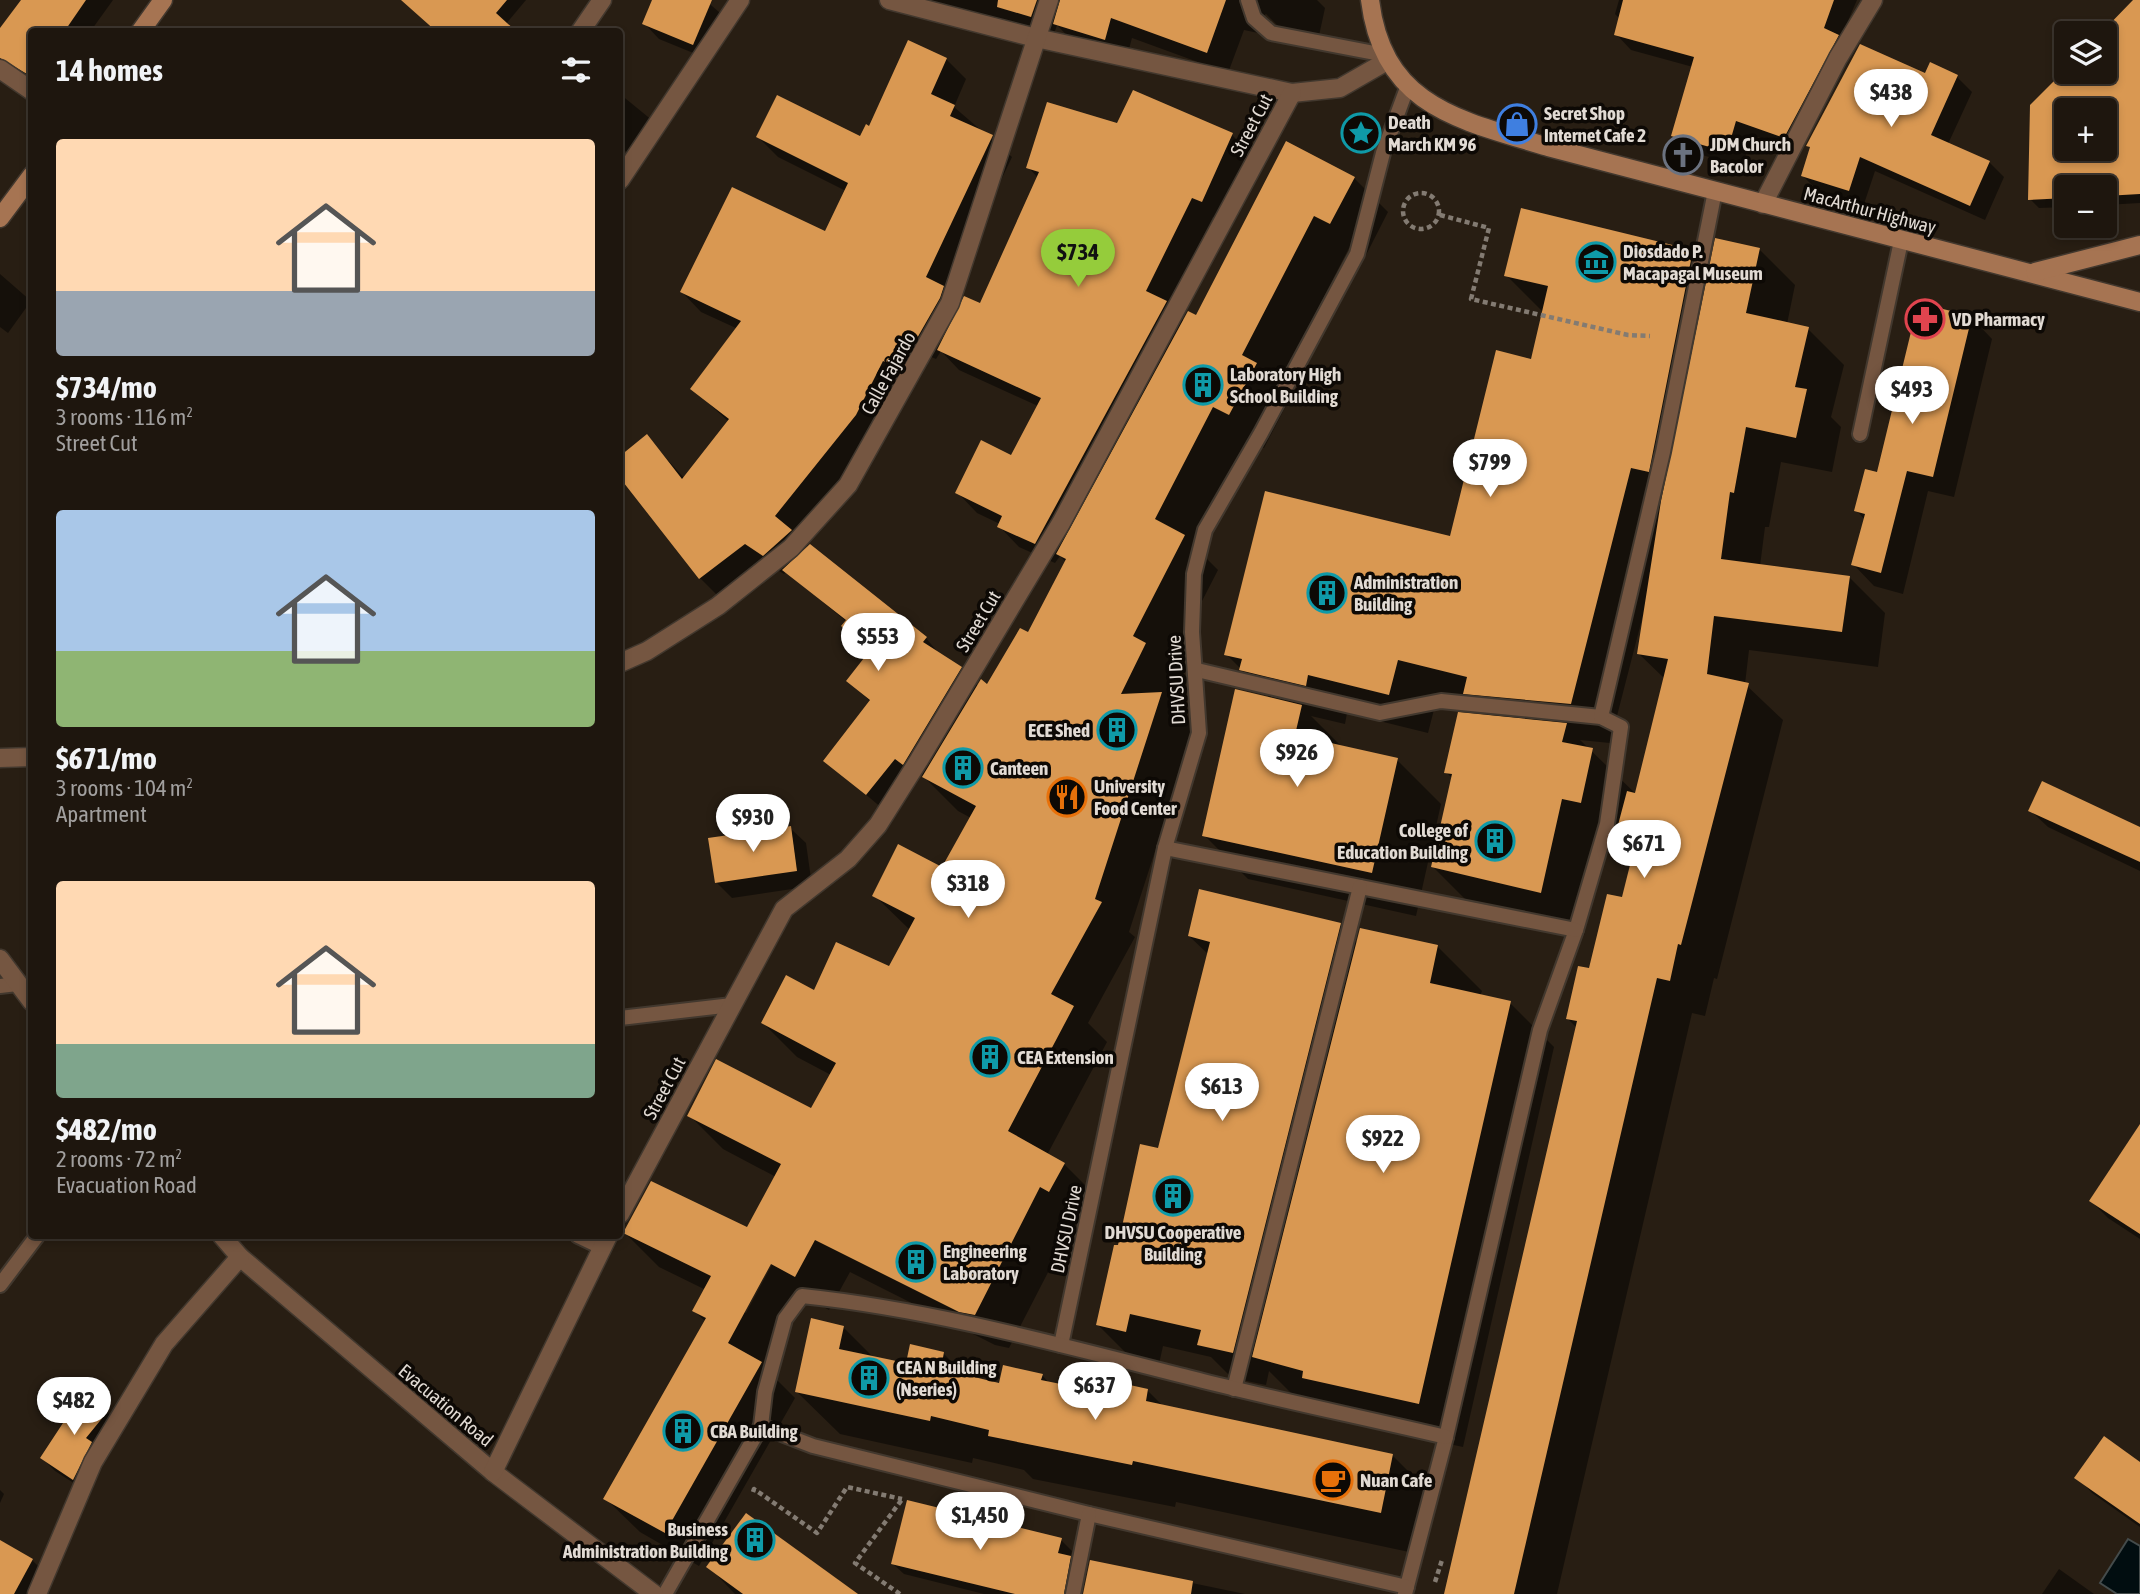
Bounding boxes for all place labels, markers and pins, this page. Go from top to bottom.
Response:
pin: $438 [1850,69,1932,129]
place label: Secret Shop Internet Cafe 2 [1544,102,1646,146]
shop icon: Secret Shop Internet Cafe 2 [1496,103,1538,145]
place label: Death March KM 96 [1388,111,1477,155]
place icon: Death March KM 96 [1340,112,1382,154]
place label: JDM Church Bacolor [1709,133,1791,177]
church icon: JDM Church Bacolor [1662,134,1704,176]
pin: $734 [1037,230,1119,289]
place label: Diosdado P. Macapagal Museum [1623,240,1763,284]
museum icon: Diosdado P. Macapagal Museum [1575,241,1617,283]
pharmacy icon: VD Pharmacy [1904,298,1946,340]
place label: VD Pharmacy [1951,308,2045,330]
place label: Laboratory High School Building [1230,363,1341,407]
building icon: Laboratory High School Building [1182,364,1224,406]
pin: $493 [1871,366,1953,426]
pin: $799 [1449,440,1531,499]
place label: Administration Building [1353,571,1458,615]
building icon: Administration Building [1306,572,1348,614]
pin: $553 [837,614,919,673]
building icon: ECE Shed [1096,709,1138,751]
place label: ECE Shed [1028,719,1090,741]
pin: $926 [1256,730,1338,789]
building icon: Canteen [942,747,984,789]
place label: Canteen [990,757,1048,779]
place label: University Food Center [1094,775,1177,819]
restaurant icon: University Food Center [1046,776,1088,818]
pin: $930 [712,794,794,854]
place label: College of Education Building [1337,819,1469,863]
building icon: College of Education Building [1474,820,1516,862]
pin: $671 [1603,820,1685,880]
pin: $318 [927,860,1009,920]
building icon: CEA Extension [969,1036,1011,1078]
place label: CEA Extension [1017,1046,1114,1068]
pin: $613 [1181,1064,1263,1123]
pin: $922 [1342,1116,1424,1175]
building icon: DHVSU Cooperative Building [1152,1175,1194,1217]
place label: DHVSU Cooperative Building [1105,1221,1242,1265]
place label: Engineering Laboratory [943,1240,1027,1284]
building icon: Engineering Laboratory [895,1241,937,1283]
place label: CEA N Building (Nseries) [896,1356,997,1400]
building icon: CEA N Building (Nseries) [848,1357,890,1399]
pin: $637 [1054,1362,1136,1422]
pin: $482 [33,1378,115,1437]
building icon: CBA Building [662,1410,704,1452]
place label: CBA Building [710,1420,798,1442]
cafe icon: Nuan Cafe [1312,1459,1354,1501]
place label: Nuan Cafe [1360,1469,1433,1491]
pin: $1,450 [923,1492,1037,1552]
place label: Business Administration Building [562,1518,729,1562]
building icon: Business Administration Building [734,1519,776,1561]

